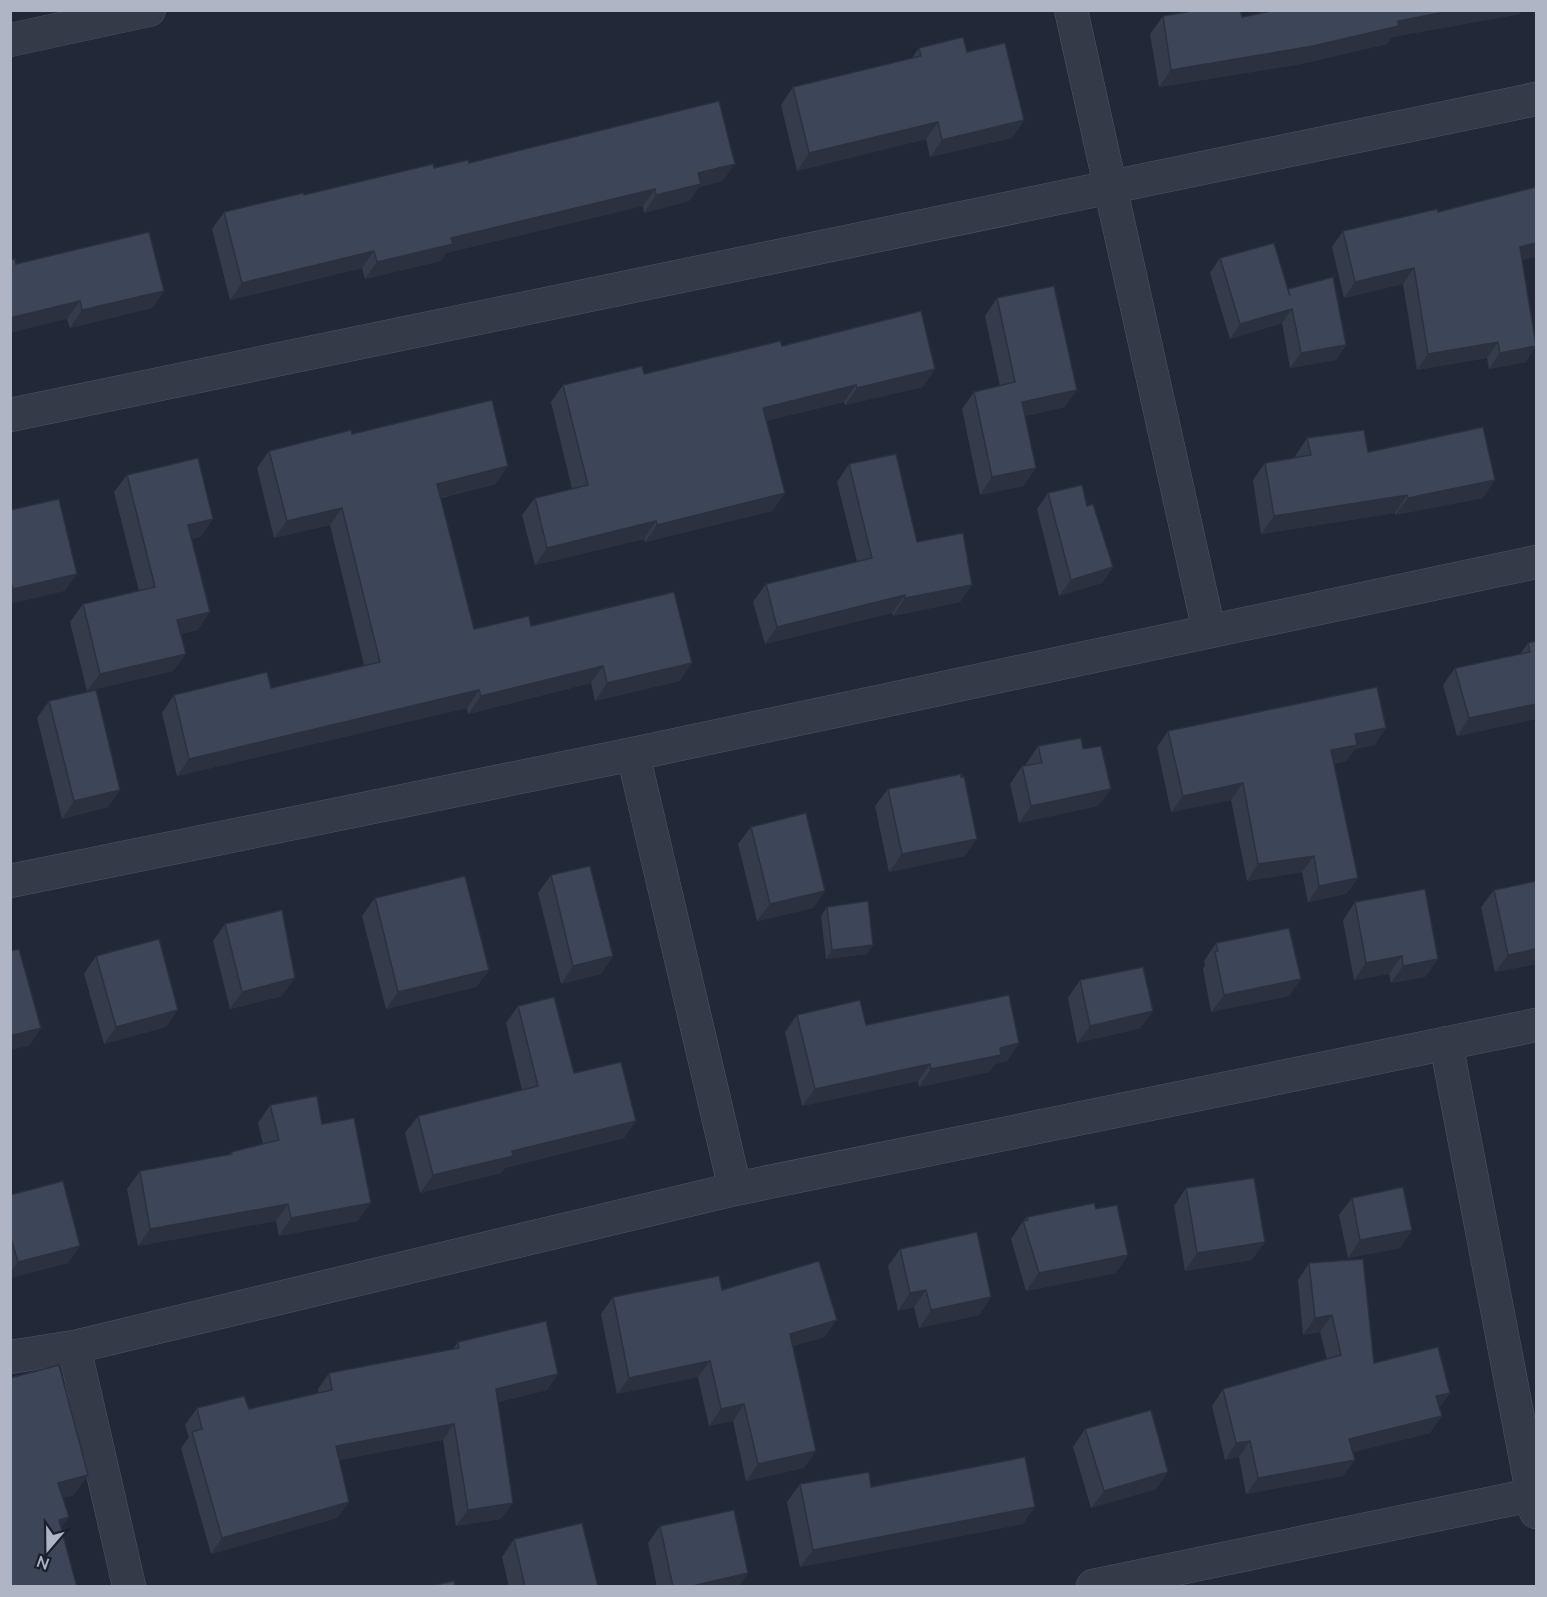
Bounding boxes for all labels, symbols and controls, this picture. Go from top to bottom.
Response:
north arrow [18,1519,78,1579]
text: N [34,1550,53,1575]

